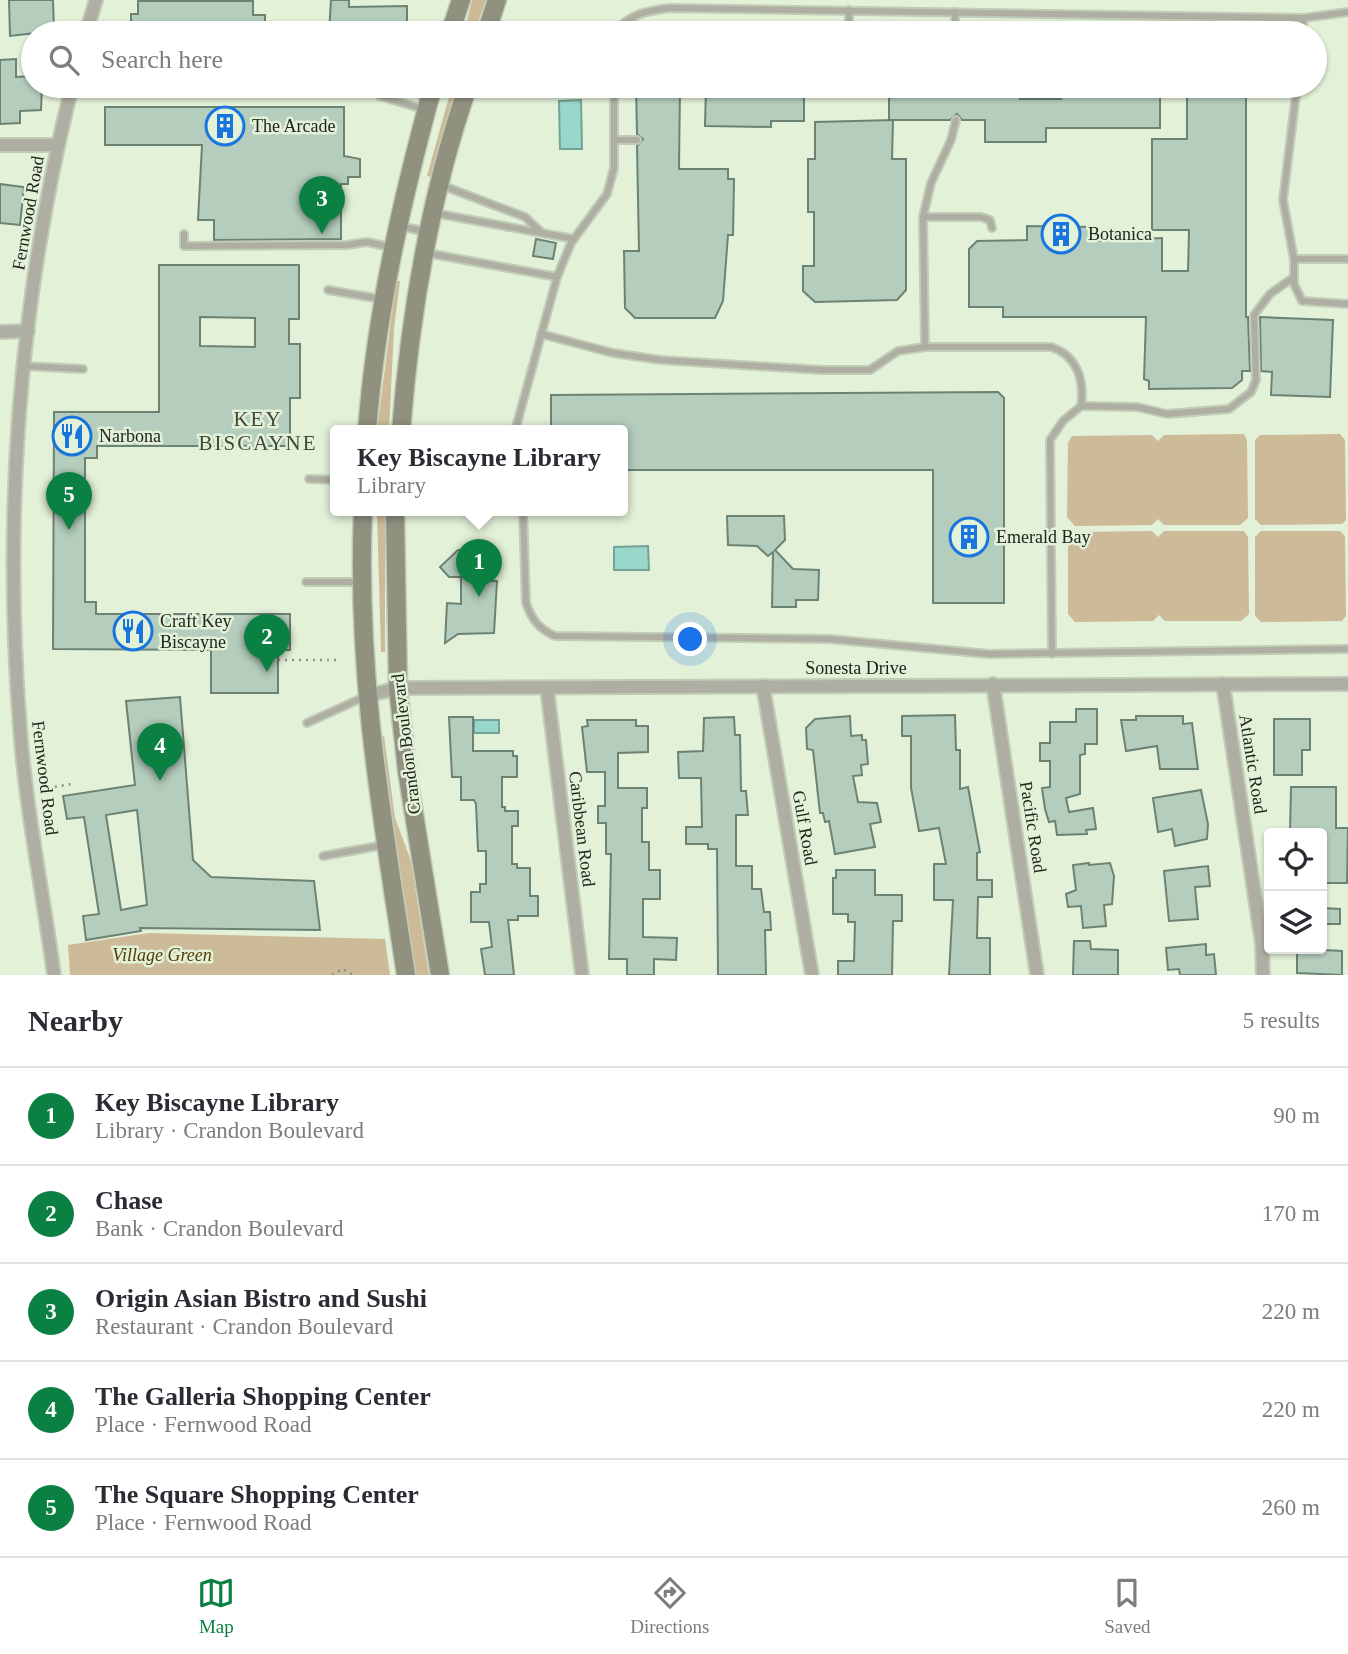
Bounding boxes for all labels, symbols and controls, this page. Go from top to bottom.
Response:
search box [21,21,1327,98]
icon: search [45,41,83,79]
text: Search here [101,45,223,74]
building icon: The Arcade [204,105,246,147]
place label: The Arcade [252,116,335,136]
street label: Fernwood Road [8,154,48,272]
pin: 3 [299,176,345,234]
building icon: Botanica [1040,213,1082,255]
place label: Botanica [1088,224,1152,244]
district label: KEY BISCAYNE [198,407,318,455]
restaurant icon: Narbona [51,415,93,457]
popup [330,425,628,516]
place label: Narbona [99,426,161,446]
text: Key Biscayne Library [357,443,601,472]
pin: 5 [46,472,92,530]
text: Library [357,473,426,498]
building icon: Emerald Bay [948,516,990,558]
place label: Emerald Bay [996,527,1090,547]
pin: 1 [456,539,502,597]
restaurant icon: Craft Key Biscayne [112,610,154,652]
place label: Craft Key Biscayne [160,611,231,652]
pin: 2 [244,614,290,672]
your location [673,622,707,656]
street label: Sonesta Drive [805,658,907,678]
street label: Crandon Boulevard [387,673,425,815]
street label: Atlantic Road [1235,713,1271,815]
street label: Fernwood Road [28,719,62,837]
pin: 4 [137,723,183,781]
street label: Caribbean Road [565,770,599,888]
street label: Pacific Road [1016,780,1050,874]
street label: Gulf Road [789,789,821,867]
map controls [1264,828,1327,954]
button: locate [1264,828,1327,891]
button: layers [1264,891,1327,954]
park label: Village Green [112,945,212,965]
text: Nearby [28,1004,123,1037]
text: 5 results [1243,1008,1320,1033]
text: Key Biscayne Library [95,1088,339,1117]
text: 1 [45,1103,57,1128]
text: 90 m [1273,1103,1320,1128]
text: Library · Crandon Boulevard [95,1118,364,1143]
text: Chase [95,1186,163,1215]
text: 2 [45,1201,57,1226]
text: 170 m [1262,1201,1320,1226]
text: Bank · Crandon Boulevard [95,1216,343,1241]
text: Origin Asian Bistro and Sushi [95,1284,427,1313]
text: 3 [45,1299,57,1324]
text: 220 m [1262,1299,1320,1324]
text: Restaurant · Crandon Boulevard [95,1314,393,1339]
text: The Galleria Shopping Center [95,1382,431,1411]
text: 4 [45,1397,57,1422]
text: 220 m [1262,1397,1320,1422]
text: Place · Fernwood Road [95,1412,312,1437]
text: The Square Shopping Center [95,1480,419,1509]
text: 5 [45,1495,57,1520]
text: 260 m [1262,1495,1320,1520]
text: Place · Fernwood Road [95,1510,312,1535]
tab: Map [197,1574,235,1638]
tab: Directions [630,1574,709,1638]
tab: Saved [1104,1574,1151,1638]

